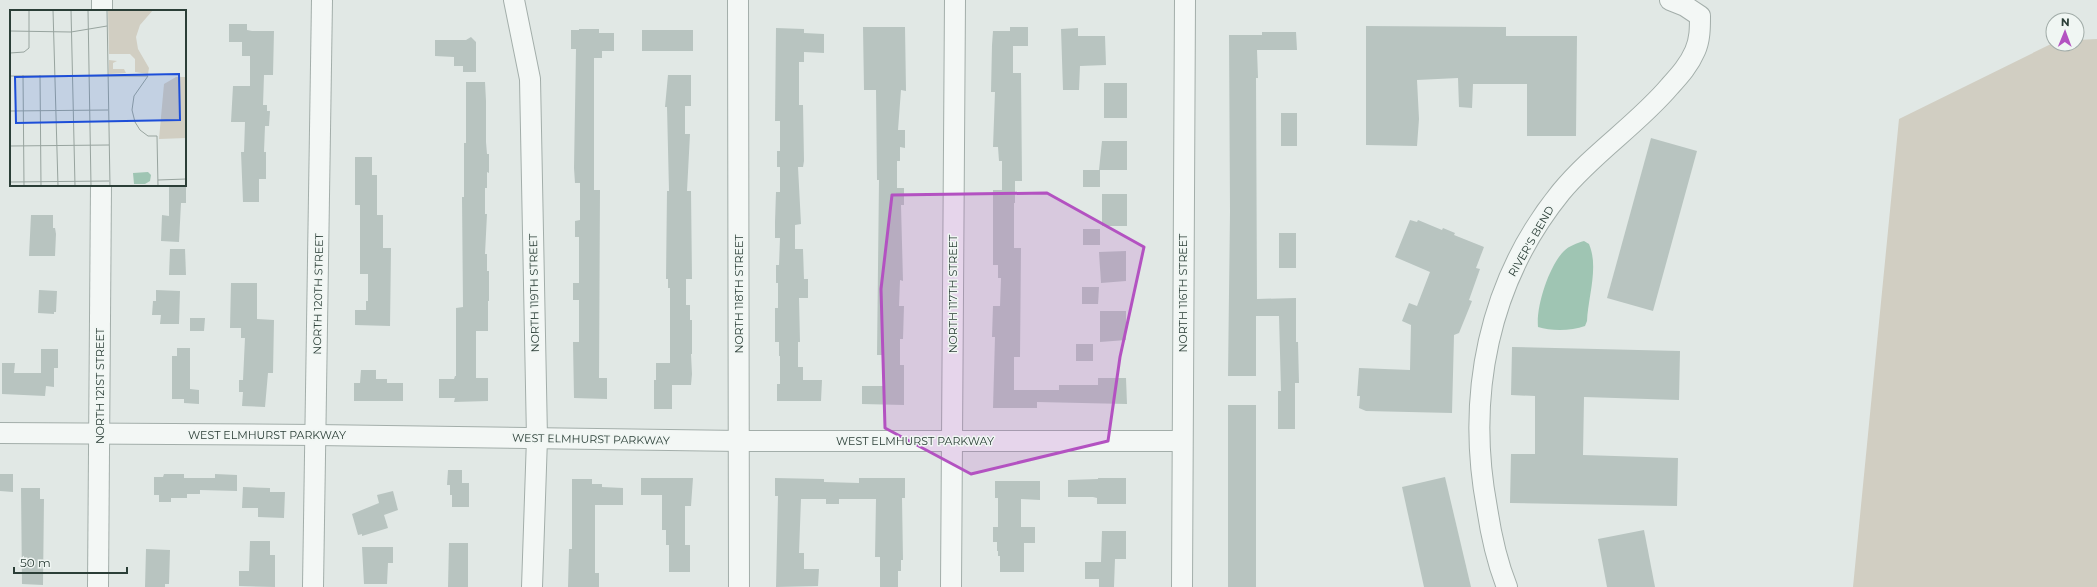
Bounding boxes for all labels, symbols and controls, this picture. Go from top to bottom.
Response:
inset map [10,10,186,186]
north arrow [2045,12,2085,52]
text: N [2061,15,2070,29]
street label: RIVER'S BEND [1505,203,1557,279]
street label: NORTH 120TH STREET [310,232,326,355]
street label: NORTH 119TH STREET [526,233,542,352]
street label: NORTH 116TH STREET [1176,233,1190,352]
street label: NORTH 118TH STREET [732,234,746,354]
street label: NORTH 117TH STREET [946,234,960,353]
street label: NORTH 121ST STREET [93,327,107,444]
street label: WEST ELMHURST PARKWAY [188,428,346,442]
street label: WEST ELMHURST PARKWAY [512,431,670,447]
street label: WEST ELMHURST PARKWAY [836,434,994,448]
scale bar [14,549,127,575]
text: 50 m [20,555,51,570]

